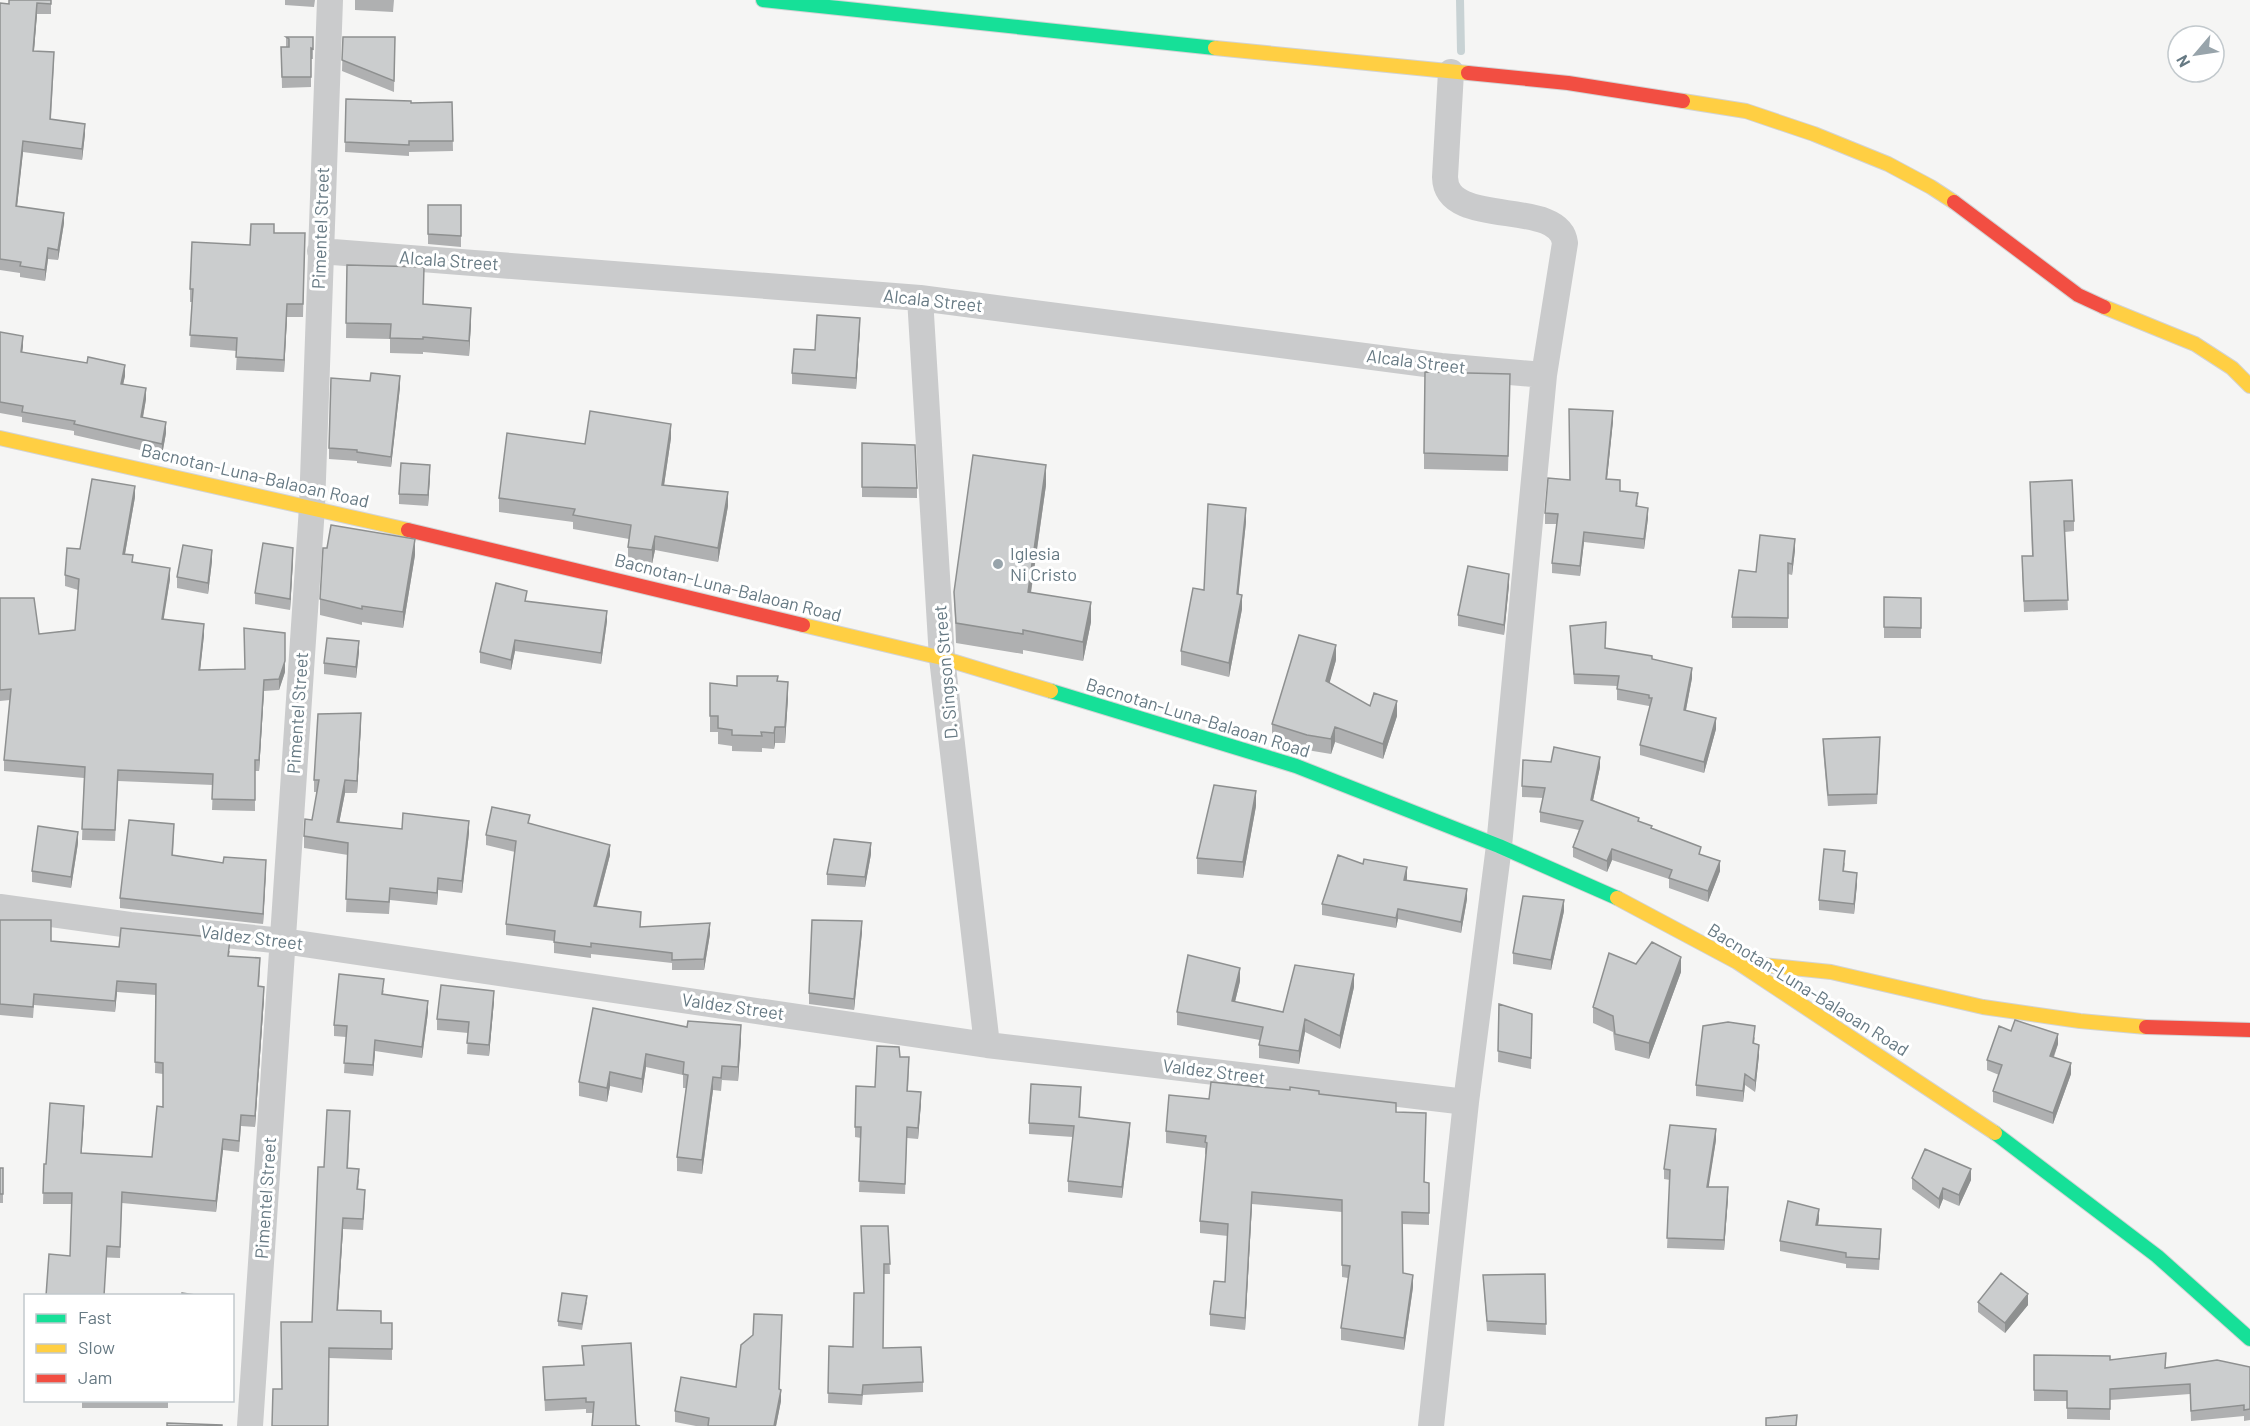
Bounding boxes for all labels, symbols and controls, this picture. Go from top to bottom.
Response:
north arrow [2166,24,2226,84]
text: N [2172,52,2193,71]
street label: Pimentel Street [307,167,333,289]
street label: Alcala Street [399,246,500,274]
street label: Alcala Street [882,284,984,316]
street label: Alcala Street [1365,344,1467,378]
street label: Bacnotan-Luna-Balaoan Road [139,438,371,512]
place label: Iglesia Ni Cristo [1010,542,1077,585]
street label: Bacnotan-Luna-Balaoan Road [612,548,844,626]
marker: Iglesia Ni Cristo [991,557,1005,571]
street label: D. Singson Street [928,604,962,740]
street label: Pimentel Street [282,651,312,775]
street label: Bacnotan-Luna-Balaoan Road [1084,672,1313,762]
street label: Bacnotan-Luna-Balaoan Road [1704,918,1913,1060]
street label: Valdez Street [200,920,305,954]
street label: Valdez Street [680,988,786,1024]
street label: Valdez Street [1162,1054,1267,1088]
street label: Pimentel Street [250,1136,280,1260]
legend [24,1294,234,1402]
text: Fast [78,1306,112,1328]
text: Slow [78,1336,115,1358]
text: Jam [78,1366,112,1388]

